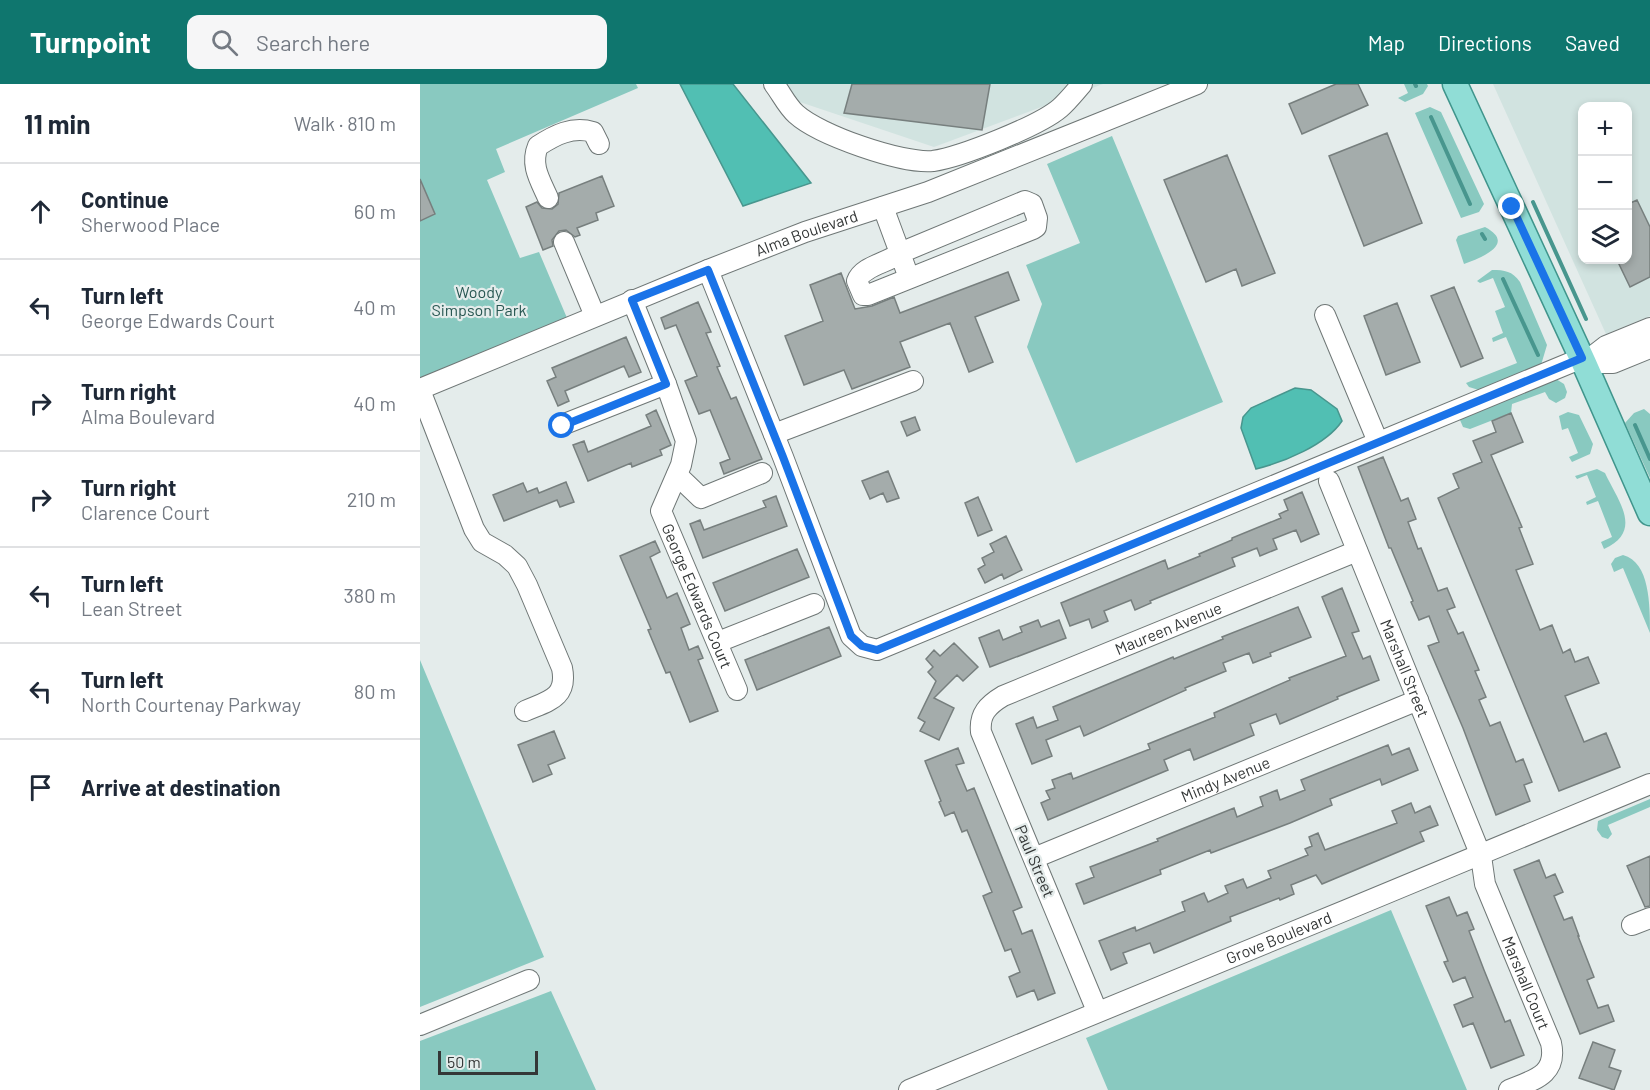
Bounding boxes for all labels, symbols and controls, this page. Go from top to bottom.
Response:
search box [187,15,607,69]
text: Turnpoint [30,25,151,59]
icon: search [208,26,241,59]
text: Search here [256,29,370,55]
text: Map [1368,30,1405,55]
text: Directions [1438,30,1532,55]
text: Saved [1565,30,1620,55]
map controls [1578,102,1632,264]
button: + [1578,102,1632,156]
text: 11 min [24,108,90,139]
text: Walk · 810 m [294,111,396,135]
button: − [1578,156,1632,210]
text: Continue [81,186,169,212]
route end [1498,193,1524,219]
icon: ahead [24,195,57,228]
text: 60 m [354,199,396,223]
street label: Alma Boulevard [752,205,860,260]
button: layers [1578,210,1632,264]
text: Sherwood Place [81,212,220,236]
text: Turn left [81,282,164,308]
park label: Woody Simpson Park [431,282,527,319]
icon: left [24,291,57,324]
text: 40 m [353,295,396,319]
text: George Edwards Court [81,308,275,332]
text: Turn right [81,378,176,404]
icon: right [24,387,57,420]
text: 40 m [353,391,396,415]
text: Alma Boulevard [81,404,215,428]
route start [548,412,574,438]
text: Turn right [81,474,176,500]
icon: right [24,483,57,516]
text: 210 m [347,487,396,511]
text: Clarence Court [81,500,210,524]
street label: George Edwards Court [658,521,737,671]
text: Turn left [81,570,164,596]
icon: left [24,579,57,612]
text: 380 m [343,583,396,607]
text: Lean Street [81,596,183,620]
street label: Maureen Avenue [1112,597,1224,658]
street label: Marshall Street [1377,616,1434,720]
text: Turn left [81,666,164,692]
icon: left [24,675,57,708]
text: 80 m [354,679,396,703]
text: North Courtenay Parkway [81,692,301,716]
street label: Mindy Avenue [1178,752,1272,805]
icon: arrive [24,771,57,804]
text: Arrive at destination [81,774,280,800]
street label: Paul Street [1012,822,1059,900]
street label: Grove Boulevard [1223,907,1334,967]
street label: Marshall Court [1499,933,1554,1032]
scale bar [438,1048,538,1076]
text: 50 m [447,1052,481,1071]

